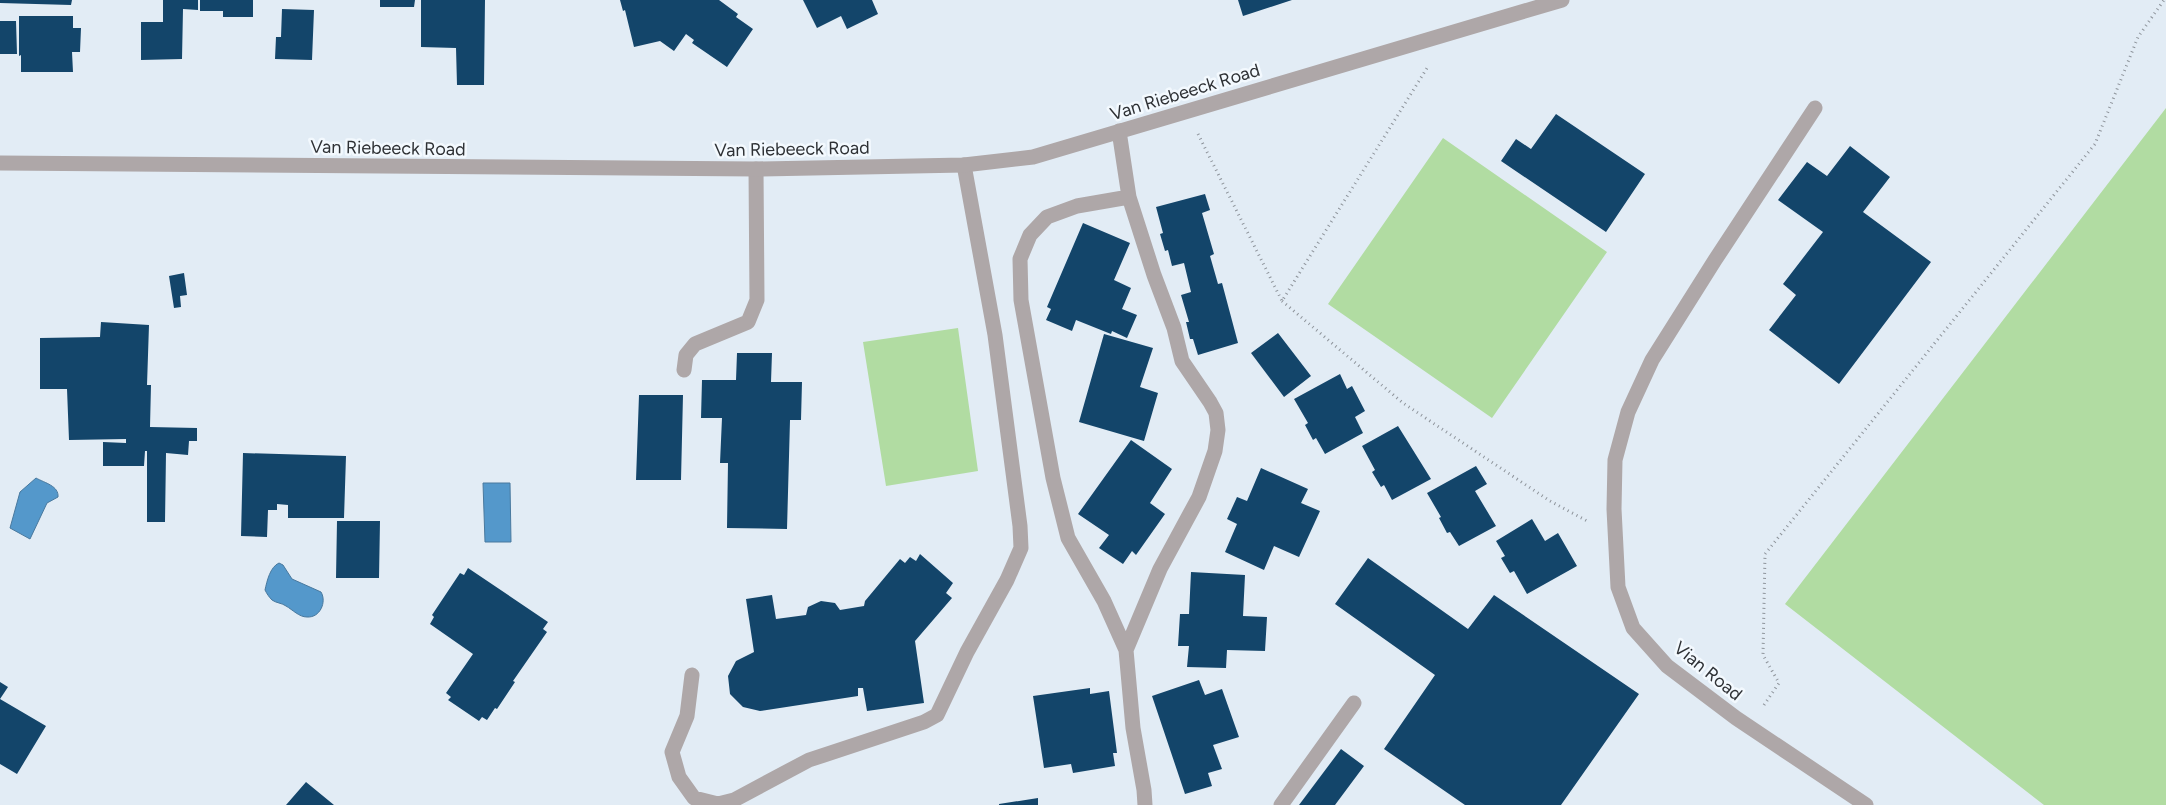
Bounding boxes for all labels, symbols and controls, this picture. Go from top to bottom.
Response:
street label: Van Riebeeck Road [1108,59,1262,125]
street label: Van Riebeeck Road [310,136,466,160]
street label: Van Riebeeck Road [714,137,870,161]
street label: Vian Road [1669,637,1747,705]

